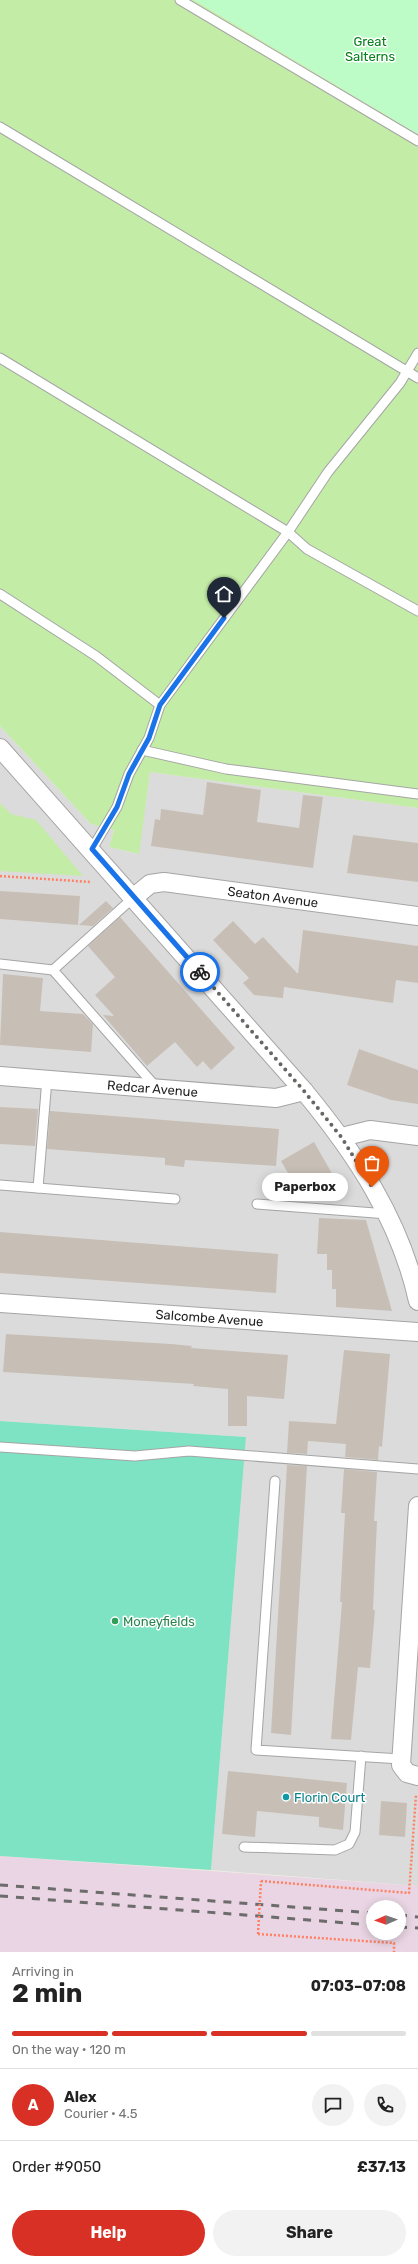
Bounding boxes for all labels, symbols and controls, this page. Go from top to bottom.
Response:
park label: Great Salterns [345,34,395,64]
pin [207,577,241,618]
icon: home [213,583,235,605]
street label: Seaton Avenue [227,884,319,911]
courier [180,952,220,992]
icon: bike [189,961,211,983]
street label: Redcar Avenue [107,1078,198,1100]
pin [355,1146,389,1187]
icon: bag [361,1152,383,1174]
callout: Paperbox [262,1173,348,1201]
text: Paperbox [274,1179,336,1194]
street label: Salcombe Avenue [155,1307,264,1329]
place label: Moneyfields [123,1614,195,1629]
marker: Moneyfields [110,1616,120,1626]
place label: Florin Court [294,1790,365,1805]
marker: Florin Court [281,1792,291,1802]
north arrow [366,1900,406,1940]
map controls [366,1900,406,1940]
text: Arriving in [12,1964,74,1979]
text: 07:03–07:08 [311,1977,406,1995]
text: 2 min [12,1978,82,2009]
text: On the way · 120 m [12,2042,126,2057]
button: chat [312,2084,354,2126]
button: phone [364,2084,406,2126]
text: Alex [64,2088,97,2106]
text: A [28,2096,38,2114]
text: Courier · 4.5 [64,2106,138,2121]
text: Order #9050 [12,2158,101,2176]
text: £37.13 [357,2158,406,2176]
button: Help [12,2210,205,2256]
button: Share [213,2210,406,2256]

